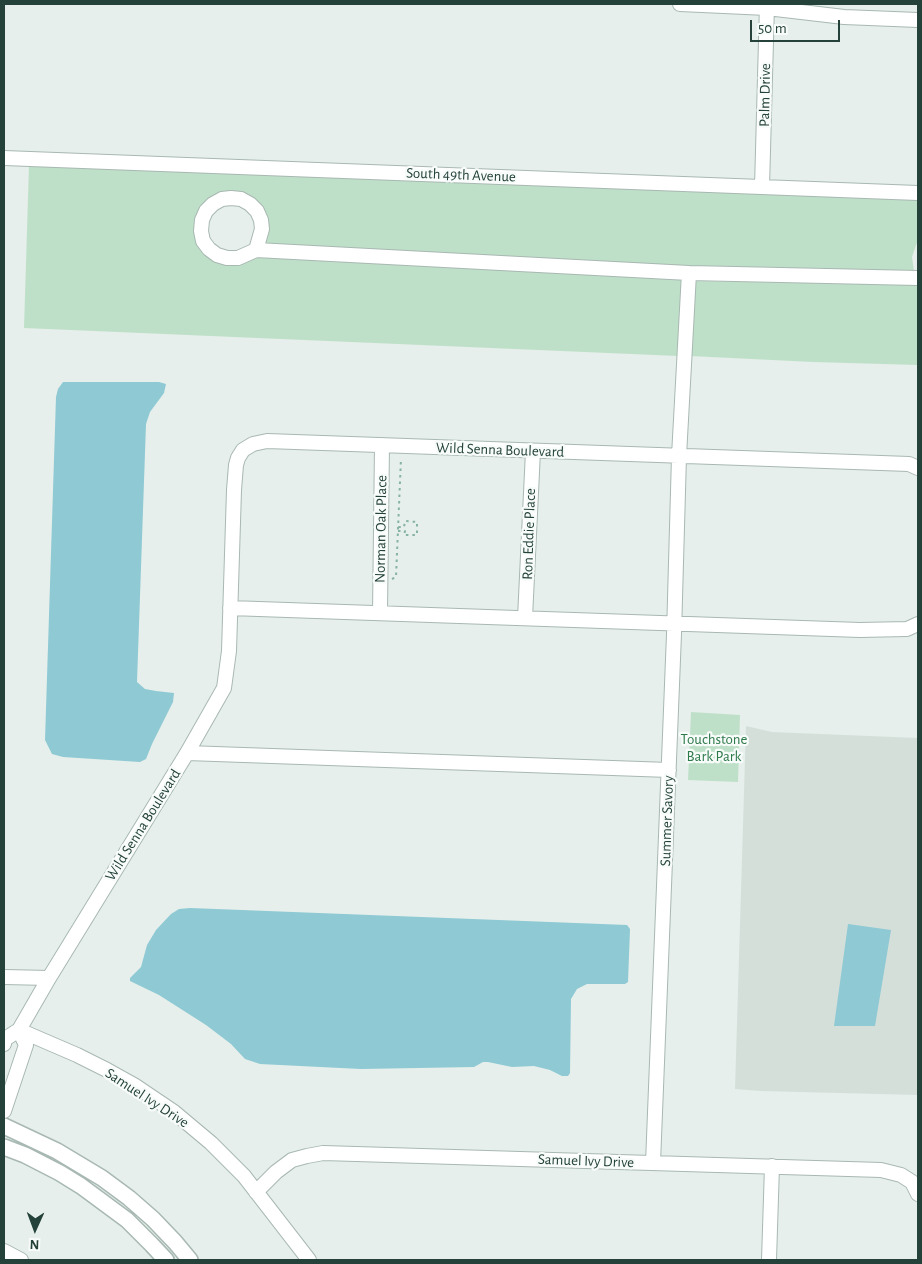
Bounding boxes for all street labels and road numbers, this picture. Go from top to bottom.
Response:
street label: Palm Drive [755,63,775,127]
street label: South 49th Avenue [406,164,516,186]
street label: Wild Senna Boulevard [436,439,564,461]
street label: Norman Oak Place [371,475,391,583]
street label: Ron Eddie Place [518,488,540,580]
street label: Wild Senna Boulevard [101,766,185,884]
street label: Summer Savory [656,775,678,867]
street label: Samuel Ivy Drive [102,1064,192,1132]
street label: Samuel Ivy Drive [538,1150,634,1172]

